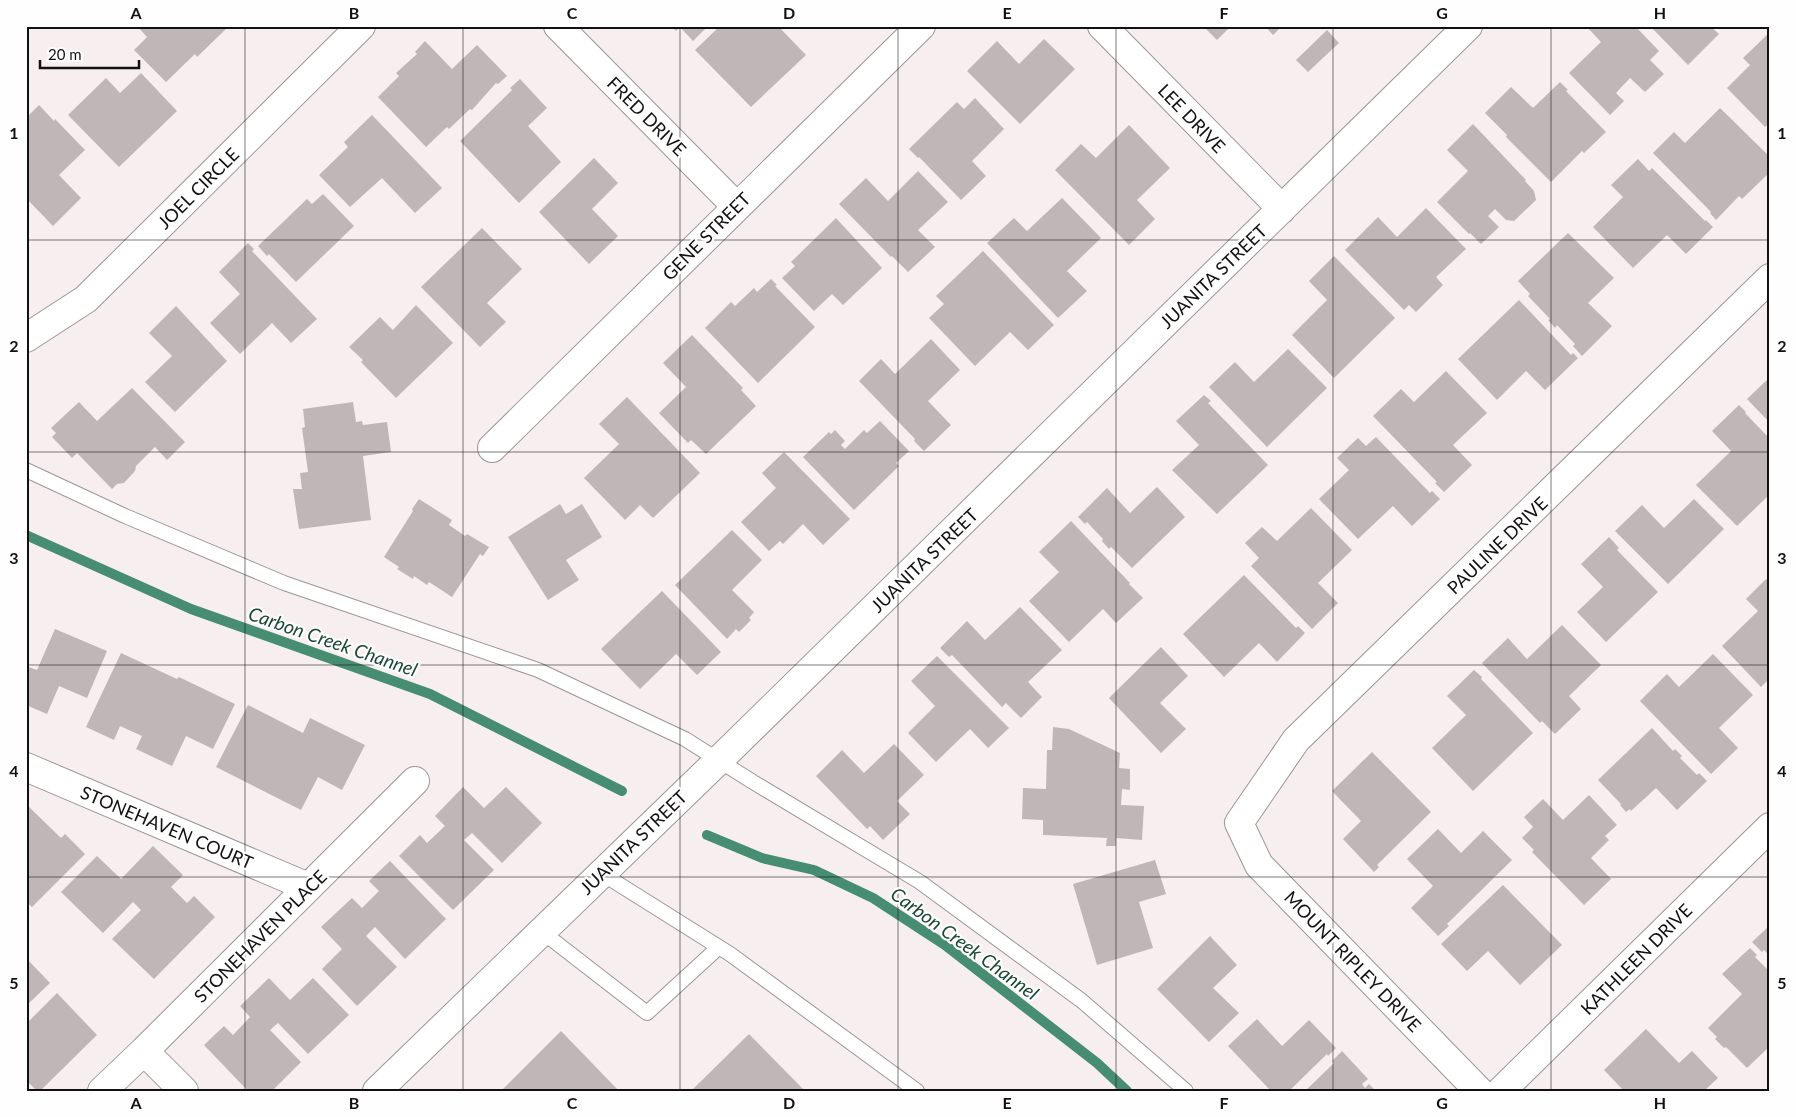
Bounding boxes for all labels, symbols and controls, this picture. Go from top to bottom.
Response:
text: A [129,3,142,22]
text: B [349,3,359,22]
text: C [567,3,578,22]
text: D [783,3,795,22]
text: E [1002,3,1012,22]
text: F [1219,3,1229,22]
text: G [1436,3,1448,22]
text: H [1654,3,1666,22]
scale bar [40,38,139,70]
text: 20 m [48,45,82,63]
street label: FRED DRIVE [603,72,691,160]
street label: LEE DRIVE [1154,79,1230,157]
text: 1 [9,123,19,142]
text: 1 [1777,123,1787,142]
street label: JOEL CIRCLE [153,143,243,233]
street label: GENE STREET [657,187,755,285]
street label: JUANITA STREET [1155,219,1271,333]
text: 2 [9,336,19,355]
text: 2 [1777,336,1787,355]
street label: PAULINE DRIVE [1442,492,1552,598]
street label: JUANITA STREET [866,503,982,617]
text: 3 [9,548,19,567]
text: 3 [1777,548,1787,567]
water label: Carbon Creek Channel [246,601,420,681]
text: 4 [9,761,19,780]
text: 4 [1777,761,1787,780]
street label: STONEHAVEN COURT [77,781,257,873]
street label: JUANITA STREET [575,785,691,899]
street label: STONEHAVEN PLACE [189,865,331,1007]
water label: Carbon Creek Channel [887,882,1043,1004]
street label: MOUNT RIPLEY DRIVE [1280,886,1426,1036]
street label: KATHLEEN DRIVE [1576,899,1696,1019]
text: 5 [9,973,19,992]
text: 5 [1777,973,1787,992]
text: A [129,1093,142,1112]
text: B [349,1093,359,1112]
text: C [567,1093,578,1112]
text: D [783,1093,795,1112]
text: E [1002,1093,1012,1112]
text: F [1219,1093,1229,1112]
text: G [1436,1093,1448,1112]
text: H [1654,1093,1666,1112]

